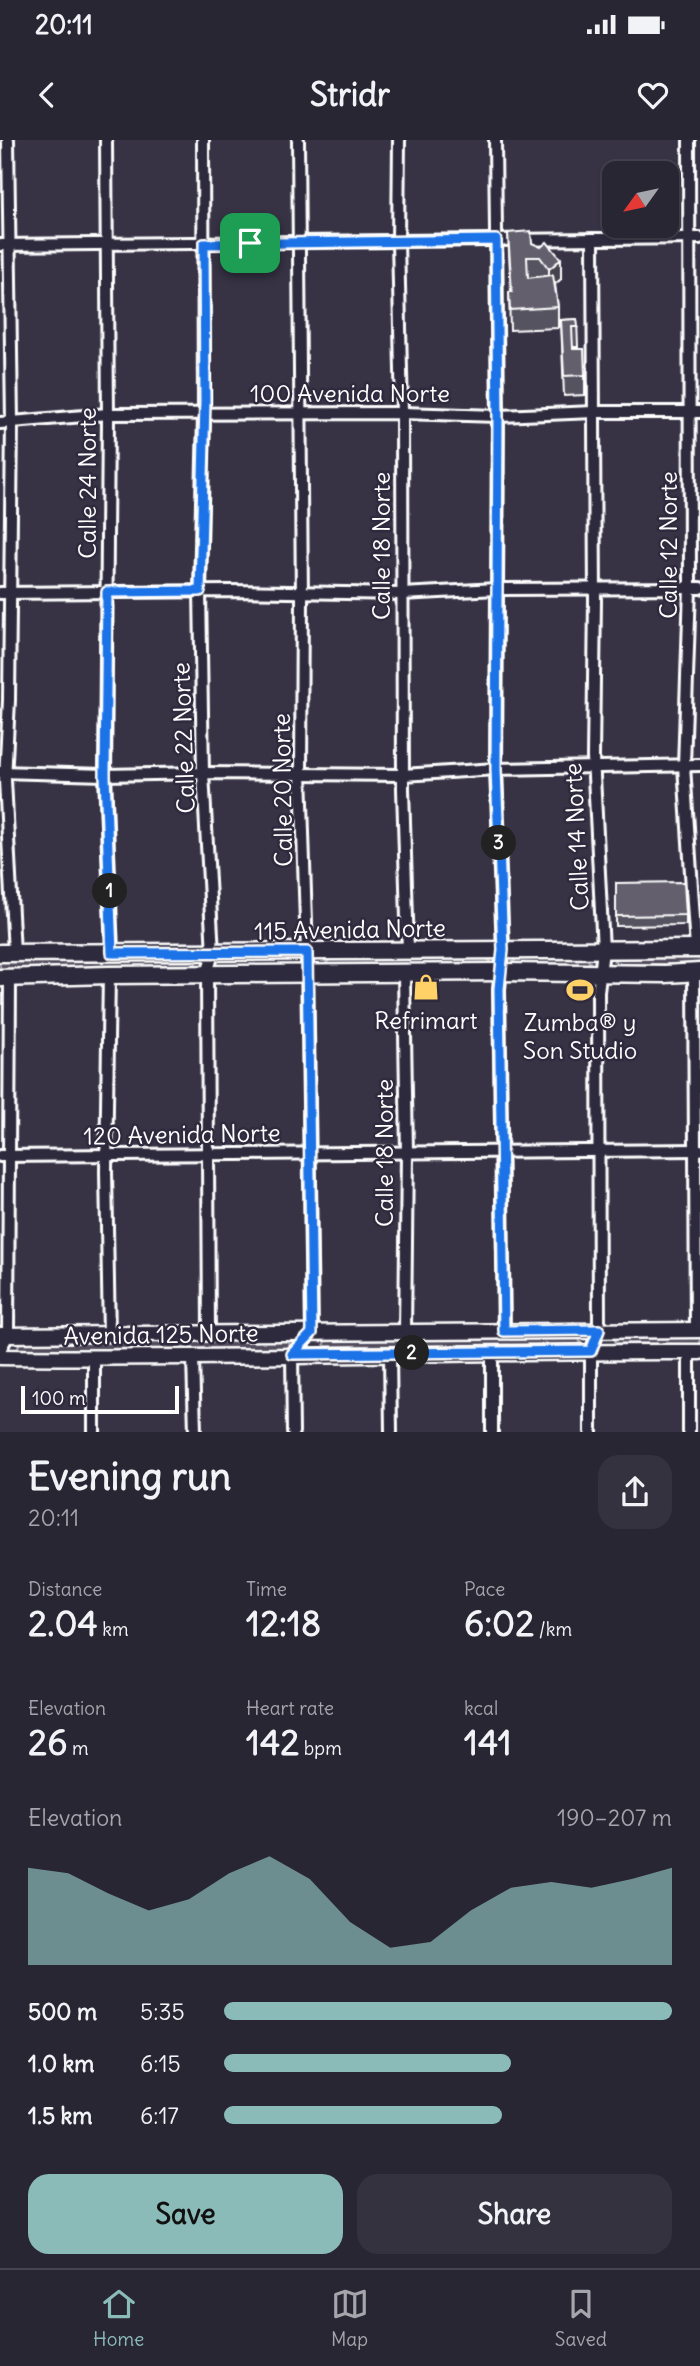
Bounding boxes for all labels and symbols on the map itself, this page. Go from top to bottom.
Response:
north arrow [602,161,679,238]
pin [220,213,280,273]
street label: 100 Avenida Norte [250,378,450,408]
street label: Calle 24 Norte [72,407,102,559]
street label: Calle 12 Norte [653,471,683,619]
street label: Calle 18 Norte [366,472,396,620]
street label: Calle 22 Norte [165,662,201,814]
street label: Calle 20 Norte [266,713,298,867]
street label: Calle 14 Norte [557,762,595,912]
pin: 3 [482,826,516,860]
pin: 1 [92,874,128,908]
street label: 115 Avenida Norte [254,912,446,946]
shop icon: Refrimart [411,972,441,1002]
sports icon: Zumba® y Son Studio [565,975,595,1005]
place label: Refrimart [374,1005,478,1035]
place label: Zumba® y Son Studio [523,1007,637,1065]
street label: Calle 18 Norte [369,1079,399,1227]
street label: 120 Avenida Norte [83,1117,281,1151]
street label: Avenida 125 Norte [63,1317,259,1351]
pin: 2 [394,1336,430,1370]
scale bar [21,1382,178,1414]

